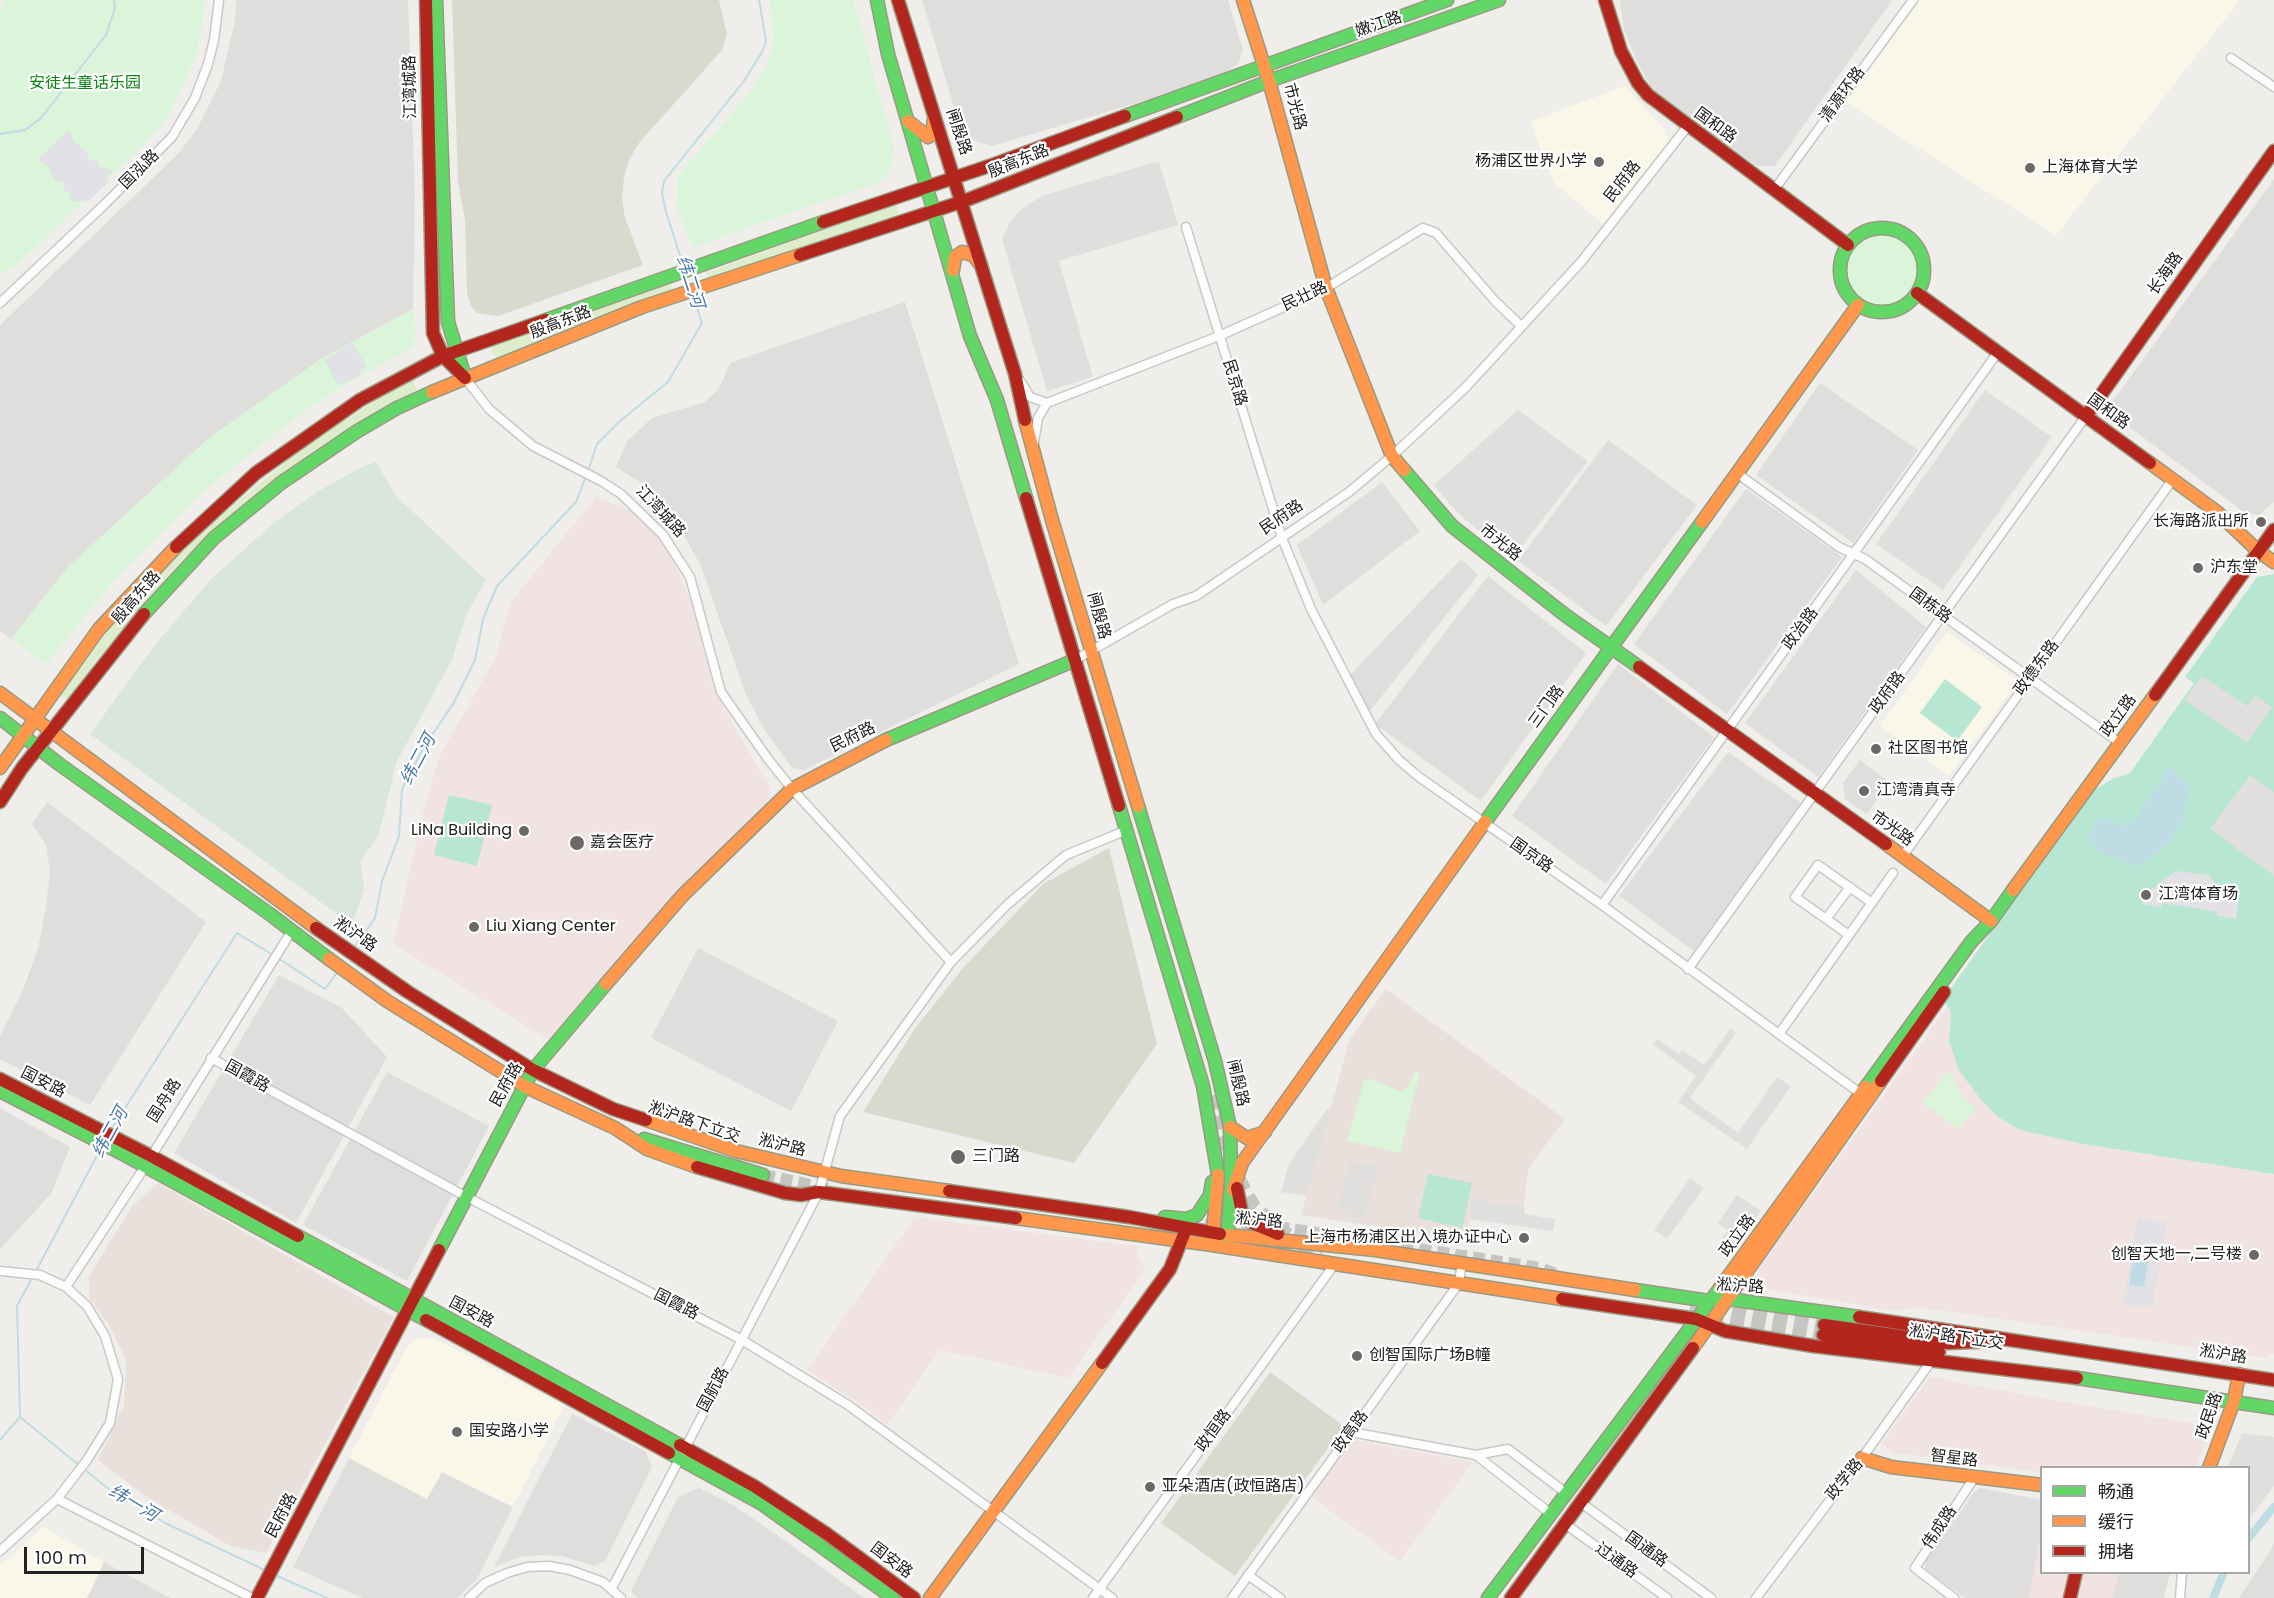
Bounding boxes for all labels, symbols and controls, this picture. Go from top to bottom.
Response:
street label: 嫩江路 [1353,8,1405,42]
street label: 江湾城路 [401,55,421,119]
street label: 清源环路 [1816,63,1870,127]
park label: 安徒生童话乐园 [29,74,141,94]
street label: 市光路 [1279,81,1309,133]
street label: 国和路 [1690,104,1740,148]
street label: 闸殷路 [941,106,975,158]
street label: 殷高东路 [986,141,1052,183]
street label: 国泓路 [116,146,164,194]
place label: 杨浦区世界小学 [1475,152,1587,172]
marker: 杨浦区世界小学 [1592,155,1606,169]
street label: 民府路 [1601,157,1645,207]
place label: 上海体育大学 [2042,158,2138,178]
marker: 上海体育大学 [2023,161,2037,175]
street label: 长海路 [2144,249,2188,299]
water label: 纬二河 [670,253,708,311]
street label: 民壮路 [1279,278,1331,316]
street label: 殷高东路 [528,303,594,343]
street label: 民京路 [1218,357,1250,409]
street label: 国和路 [2083,390,2133,434]
street label: 江湾城路 [631,482,689,542]
street label: 民府路 [1257,497,1307,539]
place label: 长海路派出所 [2153,512,2249,532]
marker: 长海路派出所 [2254,515,2268,529]
street label: 市光路 [1475,520,1525,566]
place label: 沪东堂 [2210,558,2258,578]
marker: 沪东堂 [2191,561,2205,575]
street label: 殷高东路 [109,568,165,628]
street label: 国栋路 [1905,584,1955,628]
street label: 闸殷路 [1083,590,1113,642]
street label: 政治路 [1779,604,1823,654]
street label: 政德东路 [2010,636,2064,700]
street label: 政府路 [1866,668,1910,718]
street label: 三门路 [1525,682,1569,732]
street label: 政立路 [2097,691,2141,741]
street label: 民府路 [827,719,879,757]
water label: 纬二河 [397,731,441,789]
place label: 社区图书馆 [1888,739,1968,759]
marker: 社区图书馆 [1869,742,1883,756]
place label: 江湾清真寺 [1876,781,1956,801]
marker: 江湾清真寺 [1857,784,1871,798]
street label: 市光路 [1867,807,1917,851]
place label: LiNa Building [411,821,512,841]
marker: LiNa Building [517,824,531,838]
place label: 嘉会医疗 [590,833,654,853]
marker: 嘉会医疗 [568,834,586,852]
street label: 国京路 [1506,834,1556,878]
place label: 江湾体育场 [2158,885,2238,905]
marker: 江湾体育场 [2139,888,2153,902]
street label: 淞沪路 [330,913,380,957]
place label: Liu Xiang Center [486,917,616,937]
marker: Liu Xiang Center [467,920,481,934]
street label: 国霞路 [221,1057,273,1097]
street label: 闸殷路 [1222,1057,1252,1109]
street label: 民府路 [487,1059,527,1111]
street label: 国安路 [17,1064,69,1102]
street label: 国舟路 [144,1076,186,1126]
street label: 淞沪路下立交 [645,1098,743,1148]
water label: 纬二河 [88,1104,134,1162]
street label: 淞沪路 [756,1131,808,1161]
place label: 三门路 [972,1147,1020,1167]
marker: 三门路 [949,1148,967,1166]
street label: 淞沪路 [1234,1209,1284,1233]
street label: 政立路 [1716,1211,1760,1261]
place label: 上海市杨浦区出入境办证中心 [1304,1228,1512,1248]
marker: 上海市杨浦区出入境办证中心 [1517,1231,1531,1245]
place label: 创智天地一,二号楼 [2111,1245,2242,1265]
marker: 创智天地一,二号楼 [2247,1248,2261,1262]
street label: 淞沪路 [1715,1276,1765,1298]
street label: 国霞路 [650,1286,702,1324]
street label: 国安路 [445,1293,497,1333]
street label: 淞沪路下立交 [1907,1322,2005,1354]
street label: 淞沪路 [2198,1342,2248,1368]
place label: 创智国际广场B幢 [1369,1346,1491,1366]
marker: 创智国际广场B幢 [1350,1349,1364,1363]
street label: 国航路 [694,1364,734,1416]
street label: 政民路 [2193,1390,2227,1442]
street label: 政恒路 [1192,1406,1236,1456]
street label: 政高路 [1329,1407,1373,1457]
place label: 国安路小学 [469,1422,549,1442]
marker: 国安路小学 [450,1425,464,1439]
street label: 智星路 [1929,1447,1979,1471]
street label: 政学路 [1822,1455,1868,1505]
legend [2040,1466,2250,1574]
place label: 亚朵酒店(政恒路店) [1162,1477,1305,1497]
text: 畅通 [2098,1479,2134,1504]
marker: 亚朵酒店(政恒路店) [1143,1480,1157,1494]
water label: 纬一河 [104,1481,162,1527]
street label: 民府路 [262,1490,302,1542]
street label: 伟成路 [1919,1503,1961,1553]
text: 缓行 [2098,1509,2134,1534]
street label: 国通路 [1621,1528,1671,1572]
scale bar [27,1535,147,1573]
street label: 国安路 [866,1539,916,1583]
street label: 过通路 [1591,1539,1641,1583]
text: 拥堵 [2098,1539,2134,1564]
text: 100 m [35,1545,87,1570]

